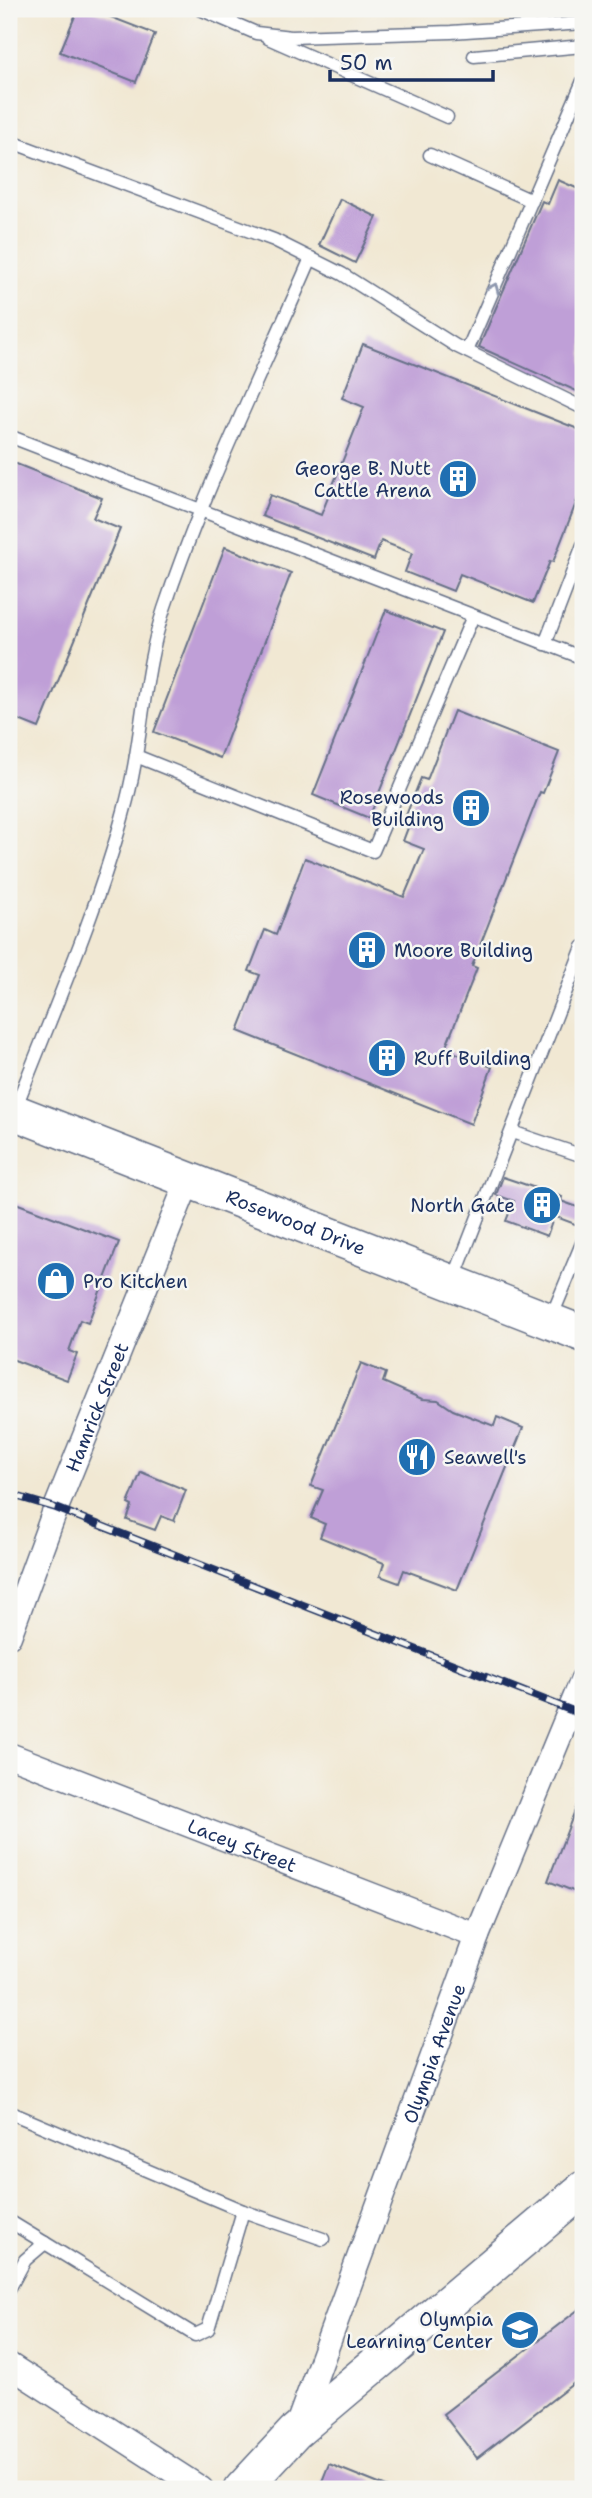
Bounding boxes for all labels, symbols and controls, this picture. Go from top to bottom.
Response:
scale bar [330,38,492,82]
text: 50 m [340,49,393,77]
one-way arrow [486,283,500,295]
place label: George B. Nutt Cattle Arena [295,456,431,503]
building icon: George B. Nutt Cattle Arena [437,458,479,500]
place label: Rosewoods Building [340,785,444,832]
building icon: Rosewoods Building [450,787,492,829]
building icon: Moore Building [346,929,388,971]
place label: Moore Building [394,938,533,963]
building icon: Ruff Building [366,1037,408,1079]
place label: Ruff Building [414,1046,531,1071]
street label: Rosewood Drive [222,1184,369,1261]
building icon: North Gate [521,1184,563,1226]
place label: North Gate [410,1193,515,1218]
shop icon: Pro Kitchen [35,1260,77,1302]
place label: Pro Kitchen [83,1269,188,1294]
street label: Hamrick Street [60,1339,134,1476]
restaurant icon: Seawell's [396,1436,438,1478]
place label: Seawell's [444,1445,527,1470]
street label: Lacey Street [184,1813,300,1878]
street label: Olympia Avenue [397,1980,472,2127]
place label: Olympia Learning Center [346,2307,493,2354]
school or university icon: Olympia Learning Center [499,2309,541,2351]

